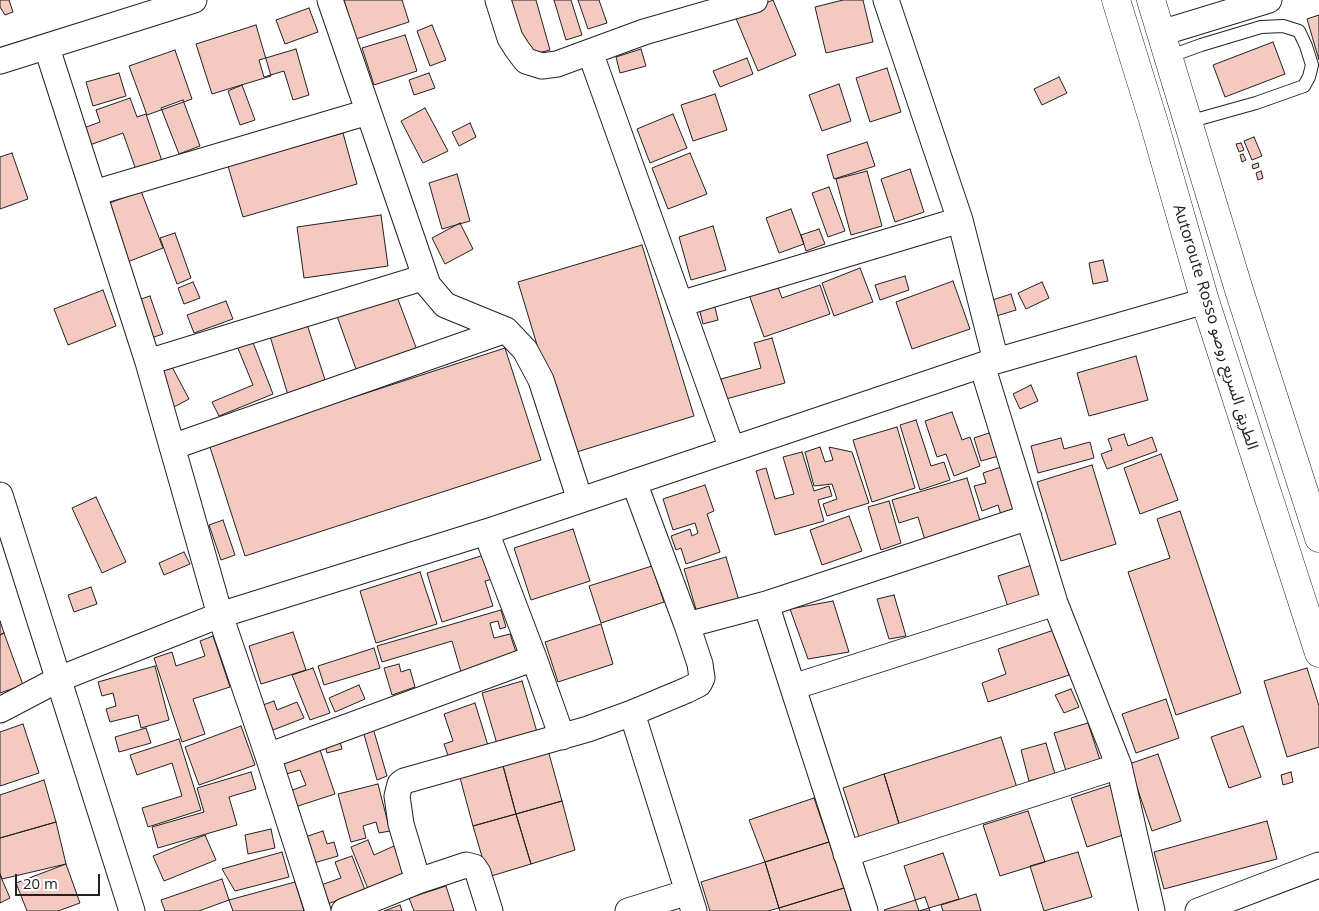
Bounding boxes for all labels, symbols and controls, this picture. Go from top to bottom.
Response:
street label: Autoroute Rosso الطريق السريع روصو [1168,202,1262,452]
scale bar [18,864,102,896]
text: 20 m [23,873,58,893]

